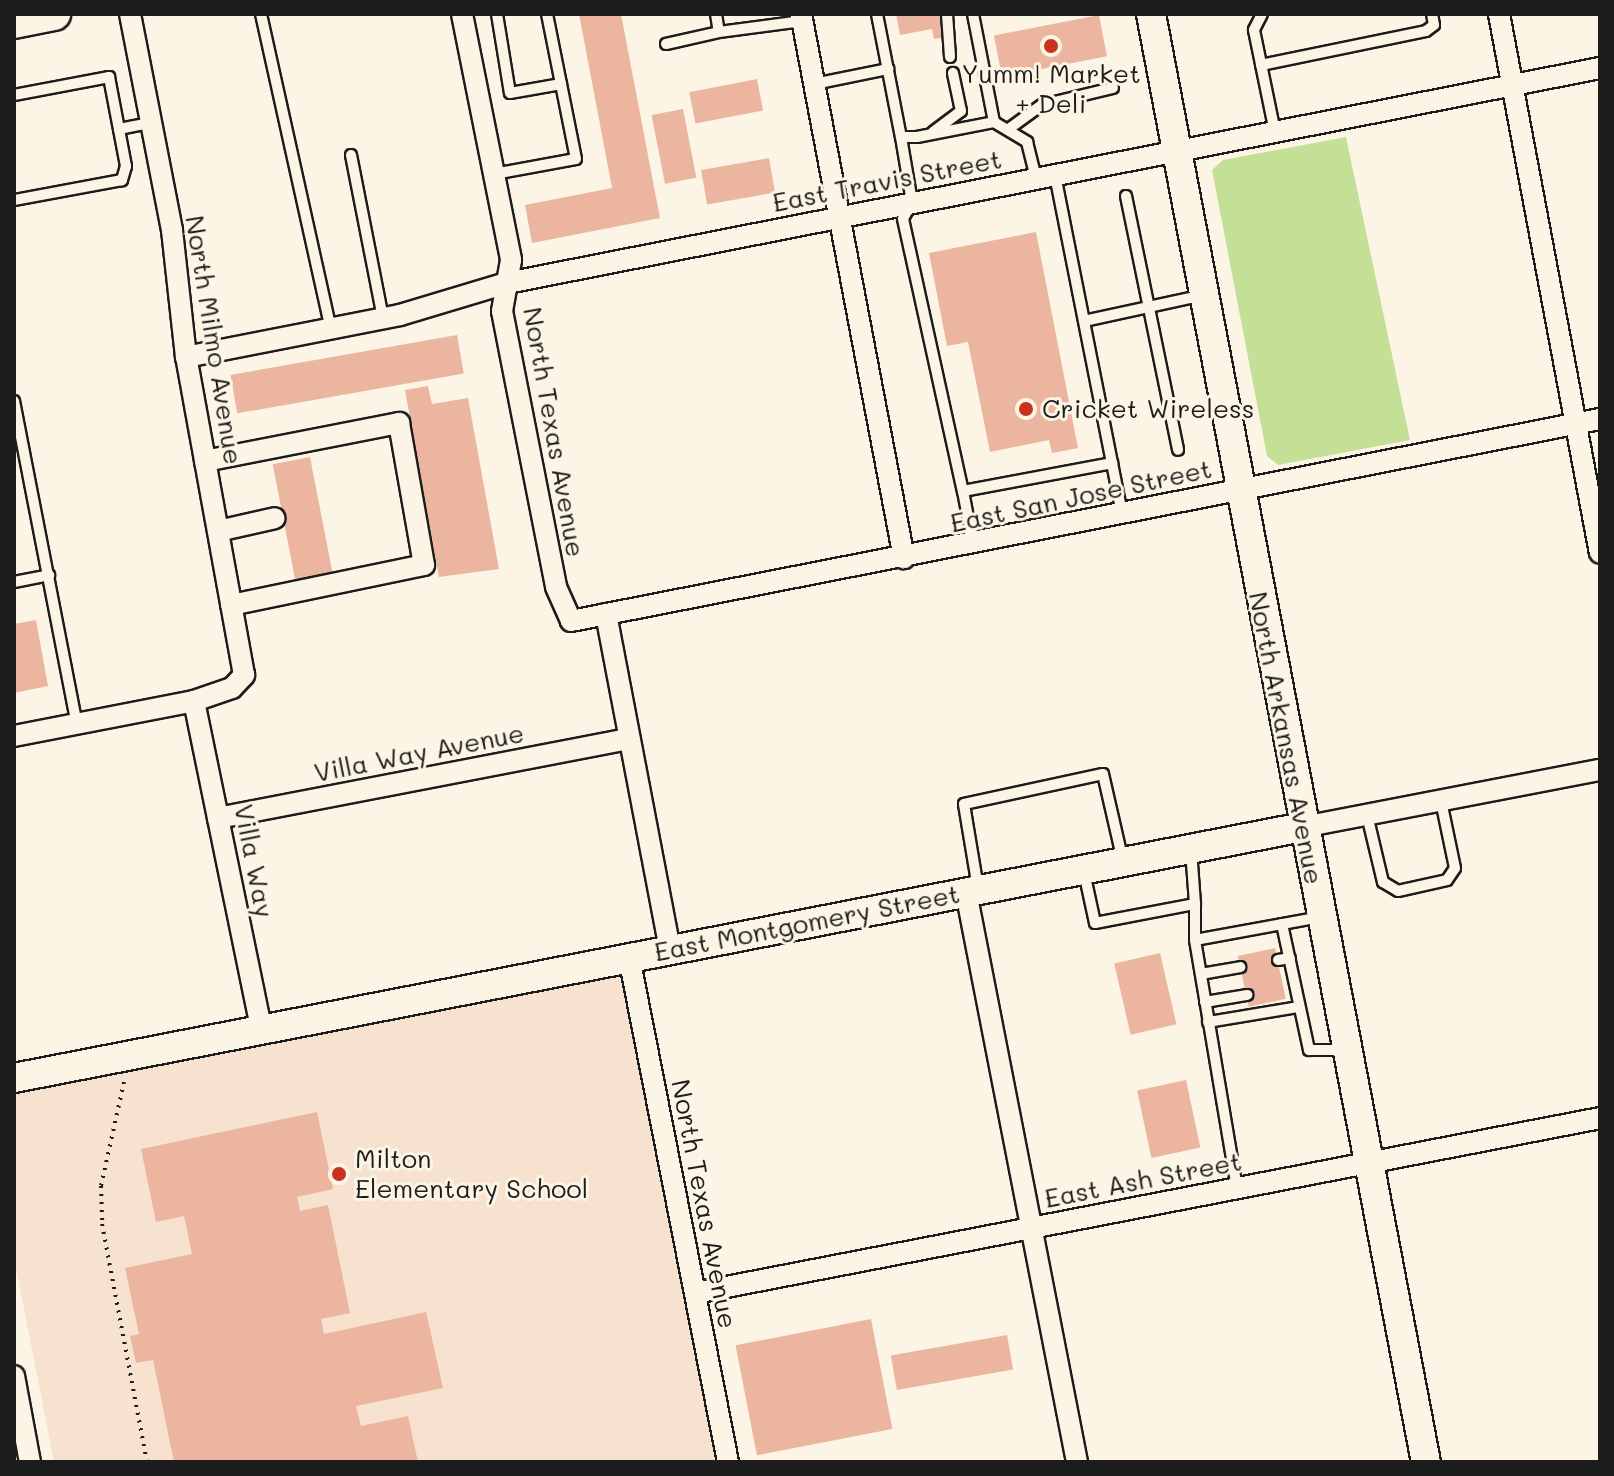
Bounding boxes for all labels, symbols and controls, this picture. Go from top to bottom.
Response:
marker: Yumm! Market + Deli [1042,37,1060,55]
place label: Yumm! Market + Deli [961,58,1141,120]
street label: East Travis Street [770,143,1004,219]
street label: North Milmo Avenue [179,213,249,467]
street label: North Texas Avenue [517,305,591,559]
place label: Cricket Wireless [1042,393,1254,425]
marker: Cricket Wireless [1017,400,1035,418]
street label: East San Jose Street [947,453,1215,539]
street label: North Arkansas Avenue [1242,589,1330,887]
street label: Villa Way Avenue [311,717,527,789]
street label: Villa Way [228,802,280,920]
street label: East Montgomery Street [652,878,962,968]
street label: North Texas Avenue [665,1077,743,1331]
place label: Milton Elementary School [355,1143,588,1204]
street label: East Ash Street [1042,1146,1244,1214]
marker: Milton Elementary School [330,1165,348,1183]

